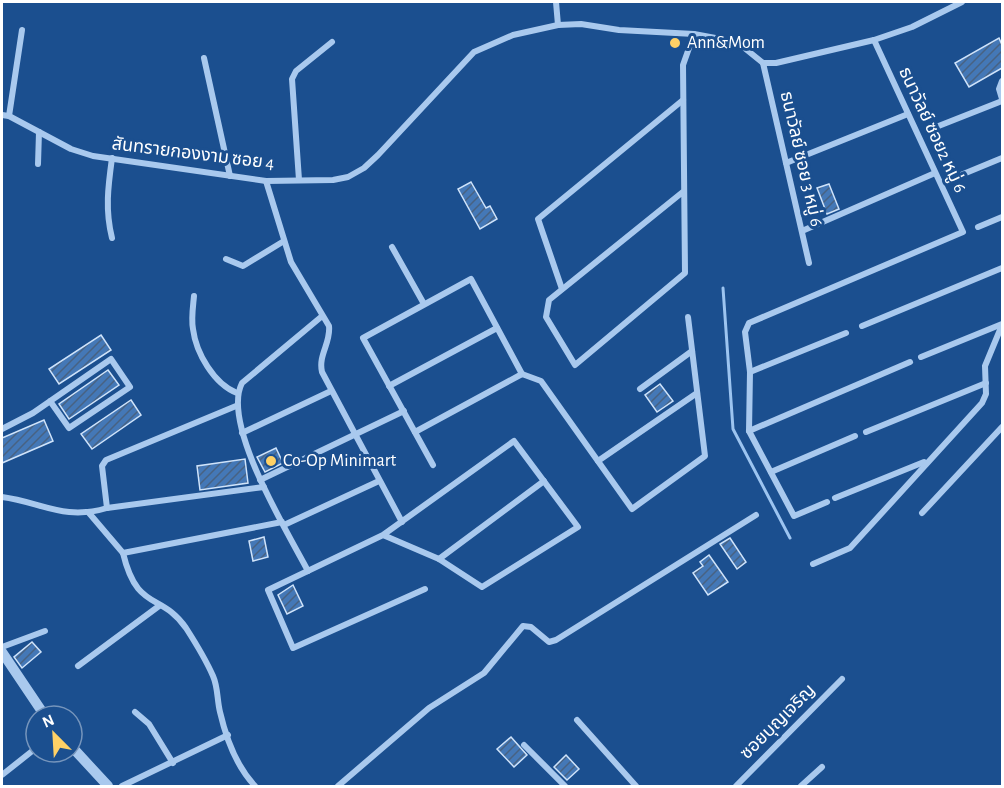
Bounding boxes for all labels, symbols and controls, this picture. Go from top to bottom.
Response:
place label: Ann&Mom [687,34,765,52]
marker: Ann&Mom [668,36,682,50]
street label: ธนาวัลย์ ซอย2 หมู่ 6 [893,64,970,196]
street label: ธนาวัลย์ ซอย 3 หมู่ 6 [775,89,826,229]
street label: สันทรายกองงาม ซอย 4 [111,134,276,173]
place label: Co-Op Minimart [283,452,396,470]
marker: Co-Op Minimart [264,454,278,468]
street label: ซอยบุญเจริญ [737,681,820,764]
north arrow [24,704,84,764]
text: N [40,712,57,731]

